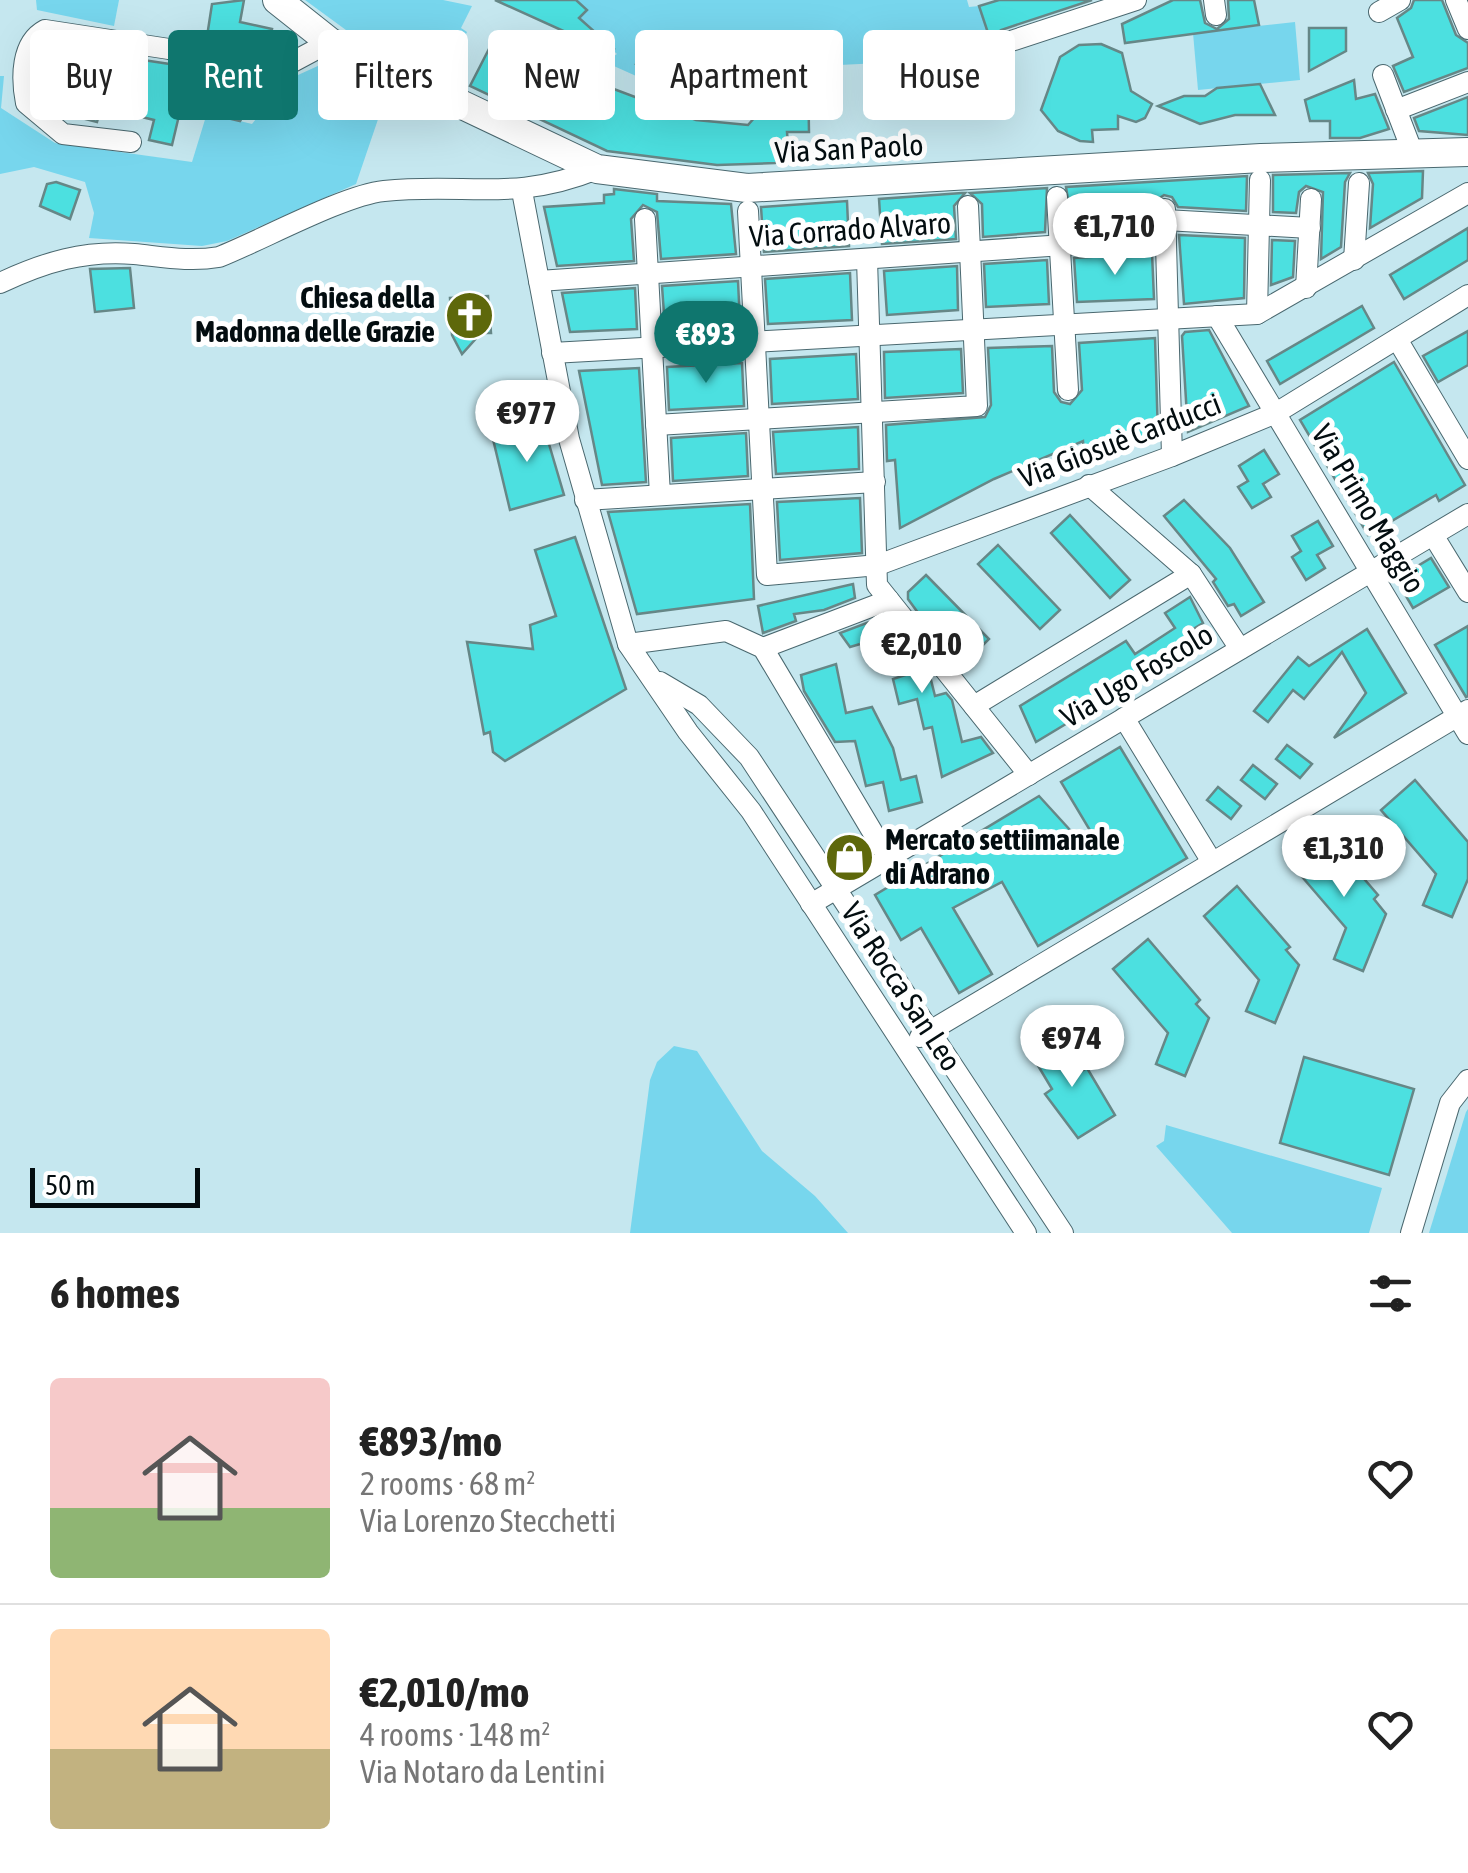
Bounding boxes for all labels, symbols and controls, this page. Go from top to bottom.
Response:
chip: Buy [30,30,148,120]
chip: Rent [168,30,298,120]
chip: Filters [318,30,468,120]
chip: New [488,30,615,120]
chip: Apartment [635,30,843,120]
chip: House [863,30,1015,120]
street label: Via San Paolo [774,127,924,169]
pin: €1,710 [1034,193,1196,278]
street label: Via Corrado Alvaro [748,205,952,253]
text: €1,710 [1075,207,1155,244]
place label: Chiesa della Madonna delle Grazie [195,280,435,348]
church icon: Chiesa della Madonna delle Grazie [444,289,496,341]
pin: €893 [647,301,765,386]
text: €893 [676,315,736,352]
pin: €977 [468,380,586,465]
street label: Via Giosuè Carducci [1014,386,1225,494]
text: €977 [497,394,557,431]
street label: Via Primo Maggio [1305,418,1432,599]
pin: €2,010 [841,611,1003,696]
street label: Via Ugo Foscolo [1054,617,1219,734]
text: €2,010 [882,625,962,662]
pin: €1,310 [1263,815,1425,900]
place label: Mercato settiimanale di Adrano [885,822,1120,890]
text: €1,310 [1304,829,1384,866]
shop icon: Mercato settiimanale di Adrano [824,831,876,883]
street label: Via Rocca San Leo [835,896,969,1077]
pin: €974 [1013,1005,1131,1090]
text: €974 [1042,1019,1102,1056]
scale bar [30,1163,200,1208]
text: 50 m [45,1169,95,1201]
icon: filters [1363,1266,1418,1321]
text: 6 homes [50,1269,180,1317]
text: €893/mo [360,1417,502,1465]
icon: home [130,1418,250,1538]
icon: heart [1363,1451,1418,1506]
text: 2 rooms · 68 m² [360,1465,535,1502]
text: Via Lorenzo Stecchetti [360,1502,616,1539]
text: €2,010/mo [360,1668,530,1716]
icon: home [130,1669,250,1789]
icon: heart [1363,1702,1418,1757]
text: 4 rooms · 148 m² [360,1716,550,1753]
text: Via Notaro da Lentini [360,1753,606,1790]

